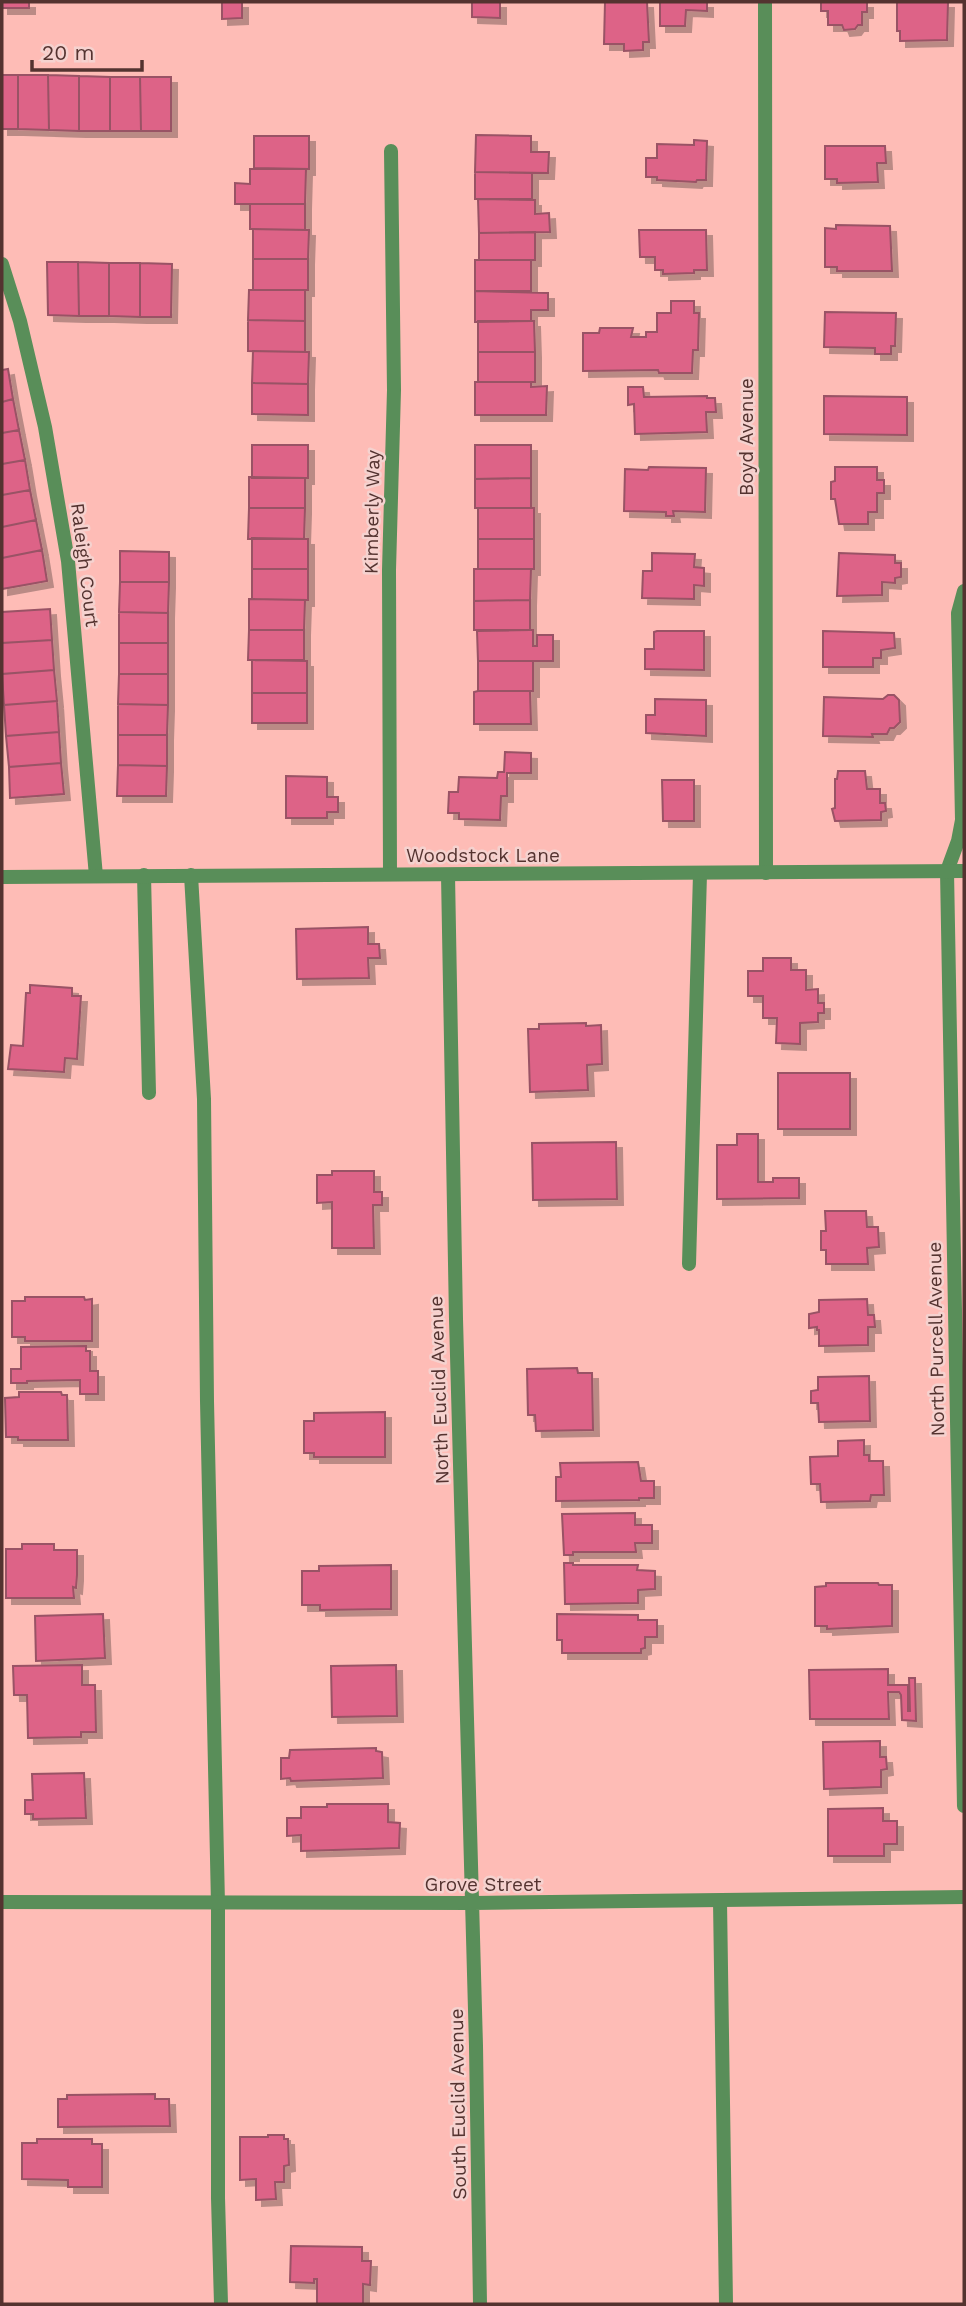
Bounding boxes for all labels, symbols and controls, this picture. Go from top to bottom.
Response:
scale bar [32,28,142,72]
text: 20 m [42,40,94,65]
street label: Boyd Avenue [735,378,758,496]
street label: Kimberly Way [359,449,385,574]
street label: Raleigh Court [66,502,104,628]
street label: Woodstock Lane [406,844,560,867]
street label: North Purcell Avenue [923,1241,949,1437]
street label: North Euclid Avenue [424,1295,454,1485]
street label: Grove Street [424,1873,542,1896]
street label: South Euclid Avenue [445,2008,471,2200]

